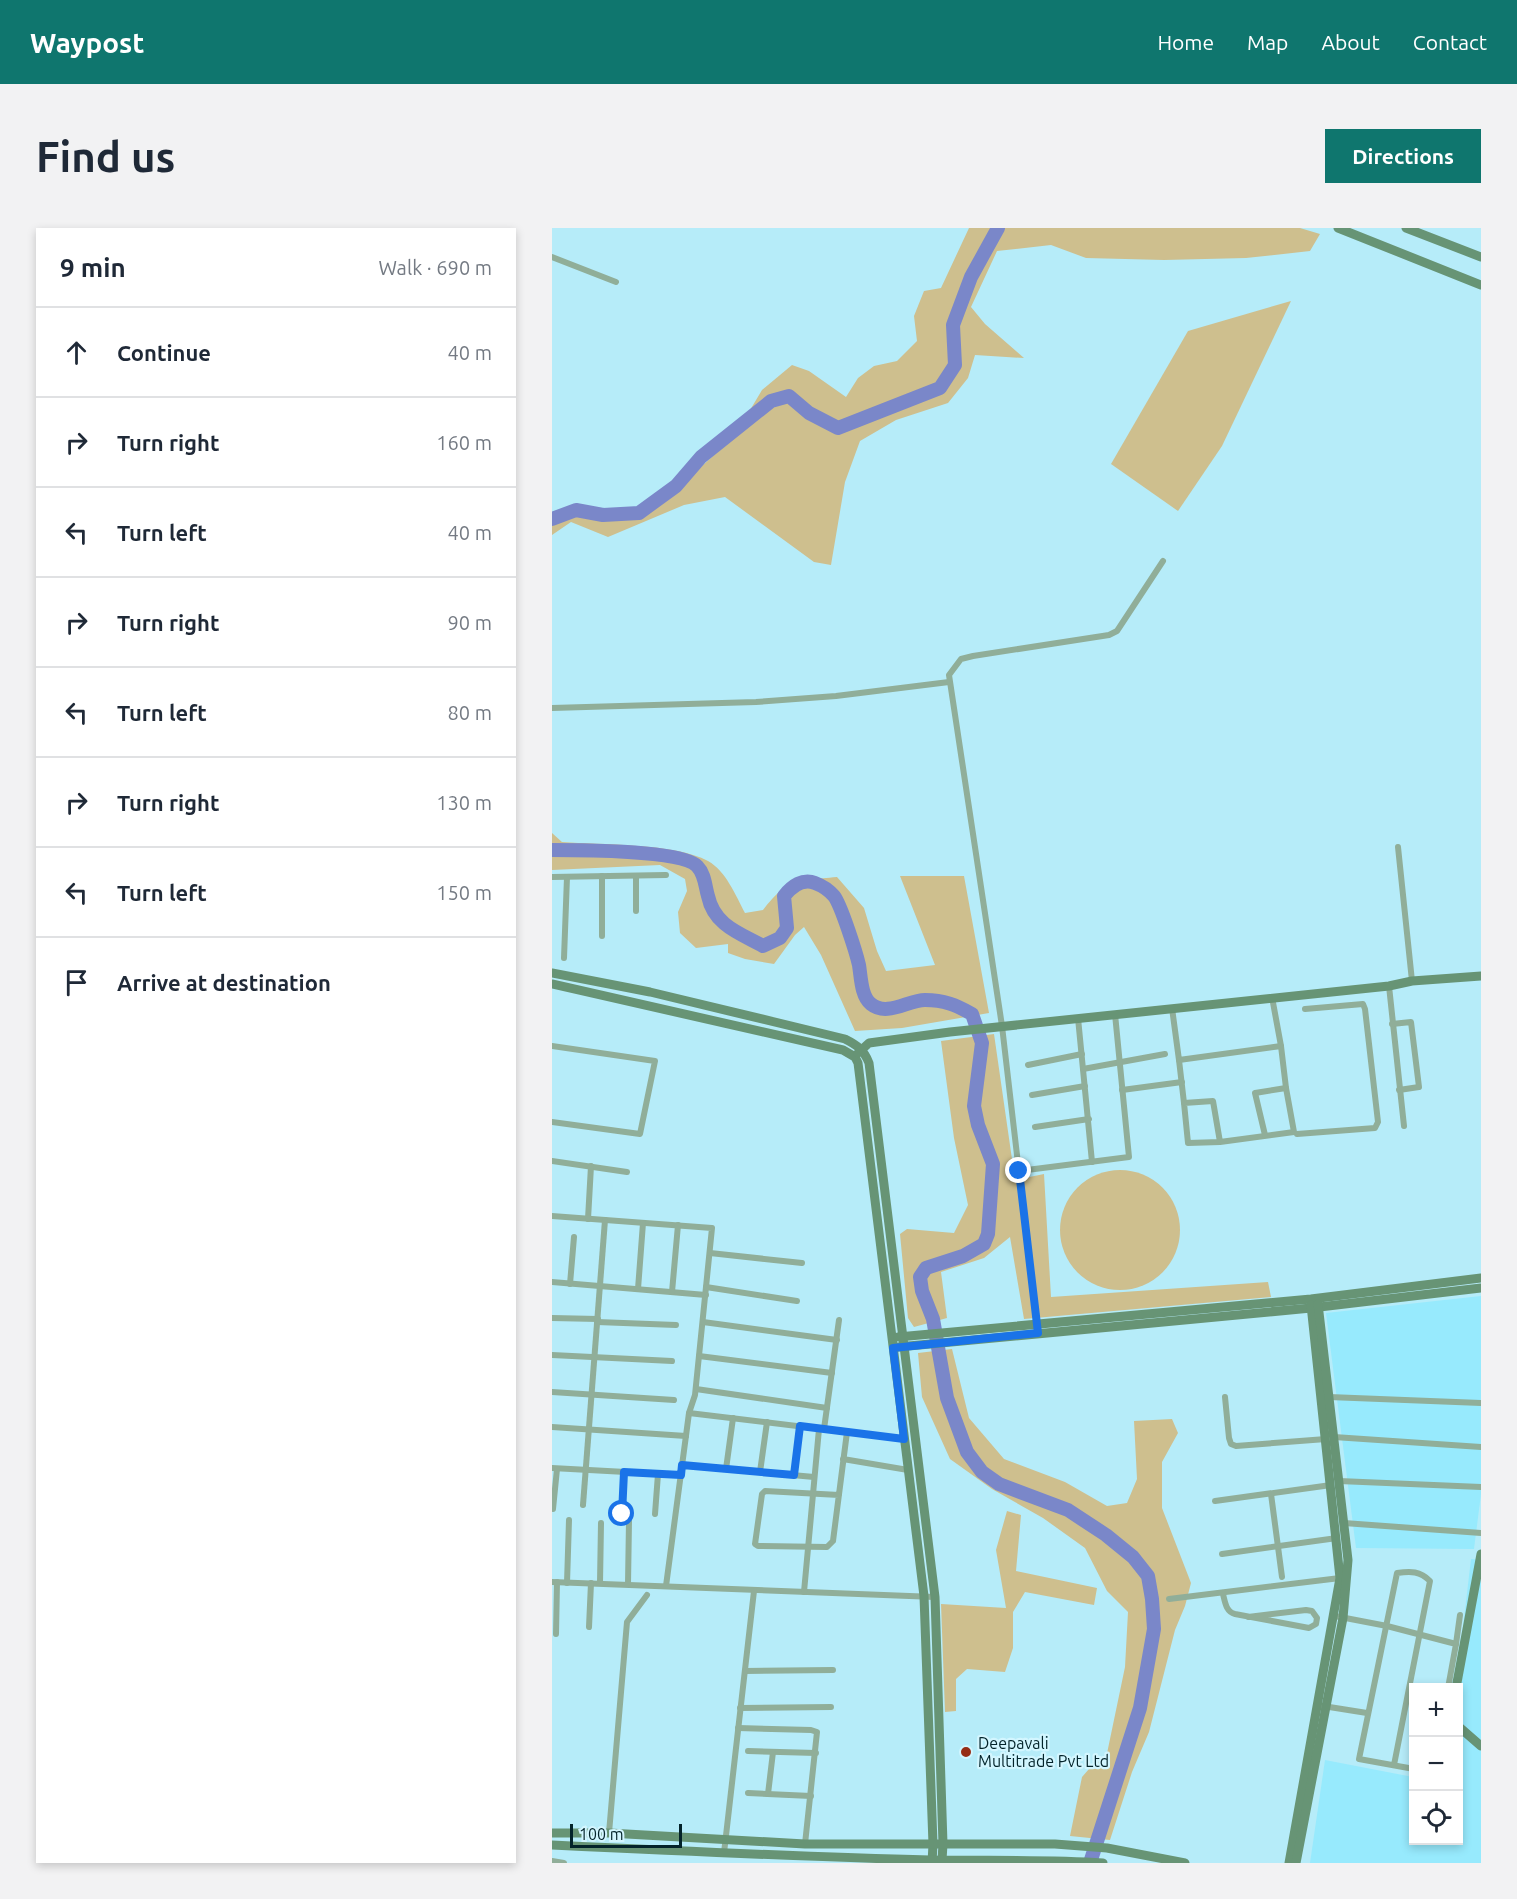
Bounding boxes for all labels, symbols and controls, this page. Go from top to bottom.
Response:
text: Waypost [30,27,144,58]
text: Home [1157,30,1214,54]
text: Map [1247,30,1288,54]
text: About [1321,30,1380,54]
text: Contact [1413,30,1487,54]
button: Directions [1325,129,1481,183]
text: Find us [36,133,175,180]
text: 9 min [60,253,126,282]
text: Walk · 690 m [379,256,492,279]
icon: ahead [60,336,93,369]
text: Continue [117,340,211,365]
text: 40 m [448,341,492,364]
icon: right [60,426,93,459]
text: Turn right [117,430,219,455]
text: 160 m [436,431,492,454]
icon: left [60,516,93,549]
text: Turn left [117,520,207,545]
text: 40 m [448,521,492,544]
icon: right [60,606,93,639]
text: Turn right [117,610,219,635]
text: 90 m [448,611,492,634]
icon: left [60,696,93,729]
text: Turn left [117,700,207,725]
text: 80 m [448,701,492,724]
icon: right [60,786,93,819]
text: Turn right [117,790,219,815]
text: 130 m [436,791,492,814]
icon: left [60,876,93,909]
text: Turn left [117,880,207,905]
text: 150 m [436,881,492,904]
icon: arrive [60,966,93,999]
text: Arrive at destination [117,970,331,995]
route end [1005,1157,1031,1183]
route start [608,1500,634,1526]
map controls [1409,1683,1463,1845]
button: + [1409,1683,1463,1737]
place label: Deepavali Multitrade Pvt Ltd [978,1734,1109,1770]
button: − [1409,1737,1463,1791]
marker: Deepavali Multitrade Pvt Ltd [959,1745,973,1759]
button: locate [1409,1791,1463,1845]
scale bar [570,1821,682,1848]
text: 100 m [579,1825,624,1843]

